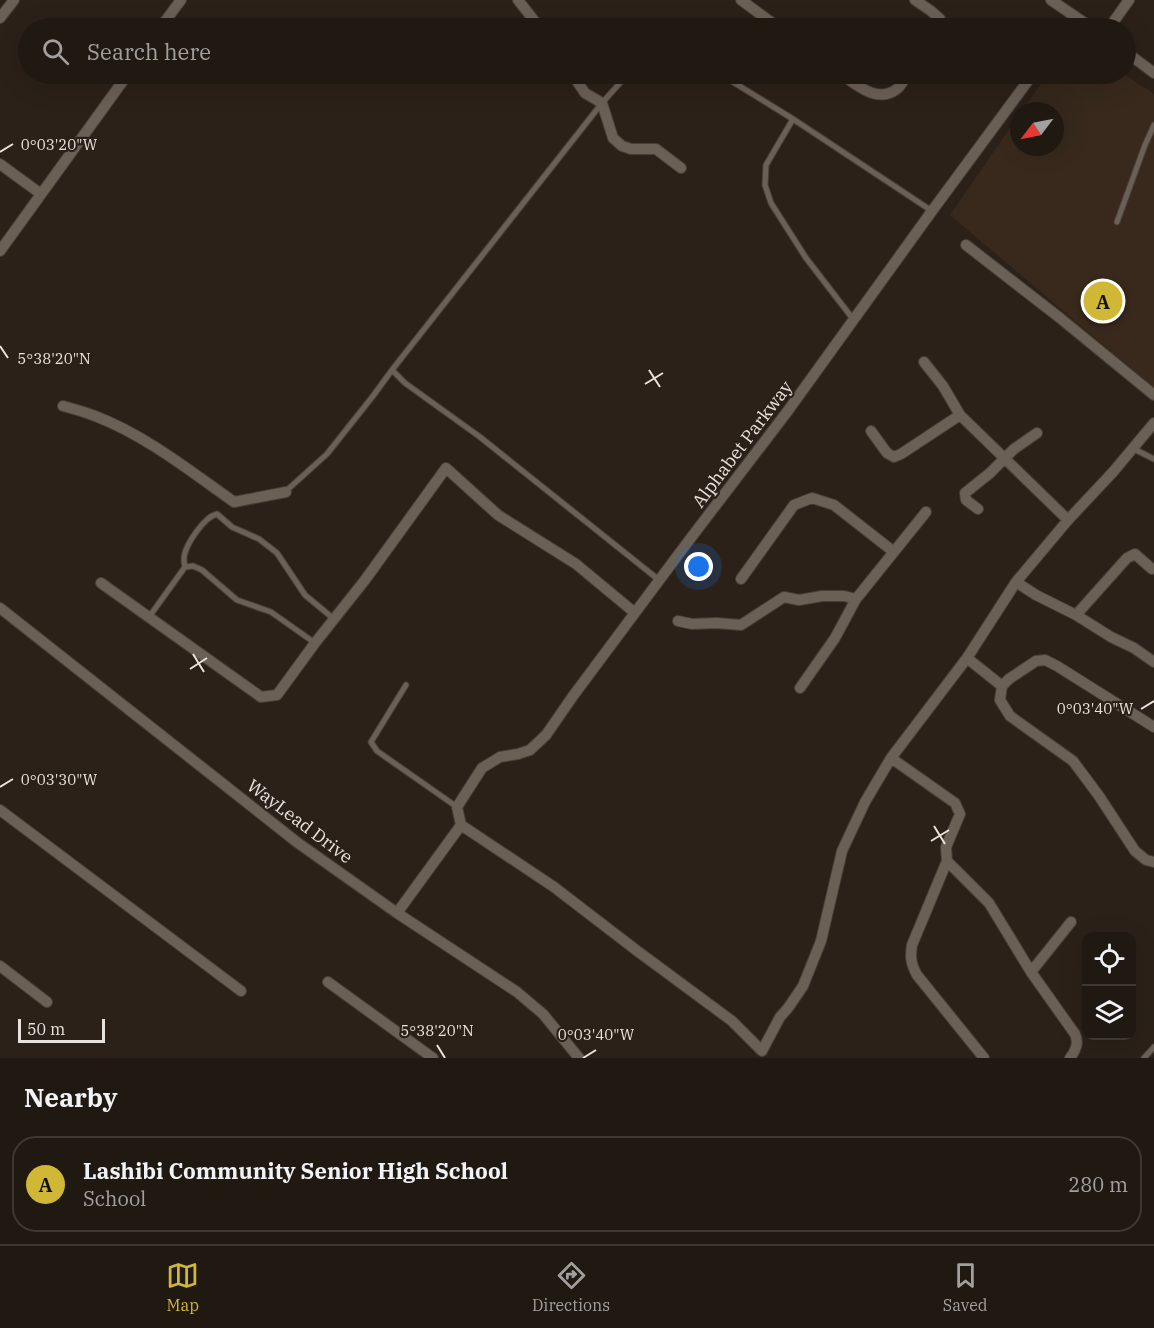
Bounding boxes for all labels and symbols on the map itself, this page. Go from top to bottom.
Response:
north arrow [1010,102,1064,156]
text: 0°03'20"W [21,135,98,154]
pin: A [1084,278,1122,324]
text: 5°38'20"N [17,349,91,368]
street label: Alphabet Parkway [687,376,797,512]
your location [684,552,713,581]
text: 0°03'40"W [1057,699,1134,718]
text: 0°03'30"W [21,770,98,789]
street label: WayLead Drive [243,774,357,868]
scale bar [18,1016,105,1044]
text: 5°38'20"N [400,1021,474,1040]
text: 0°03'40"W [558,1025,635,1044]

